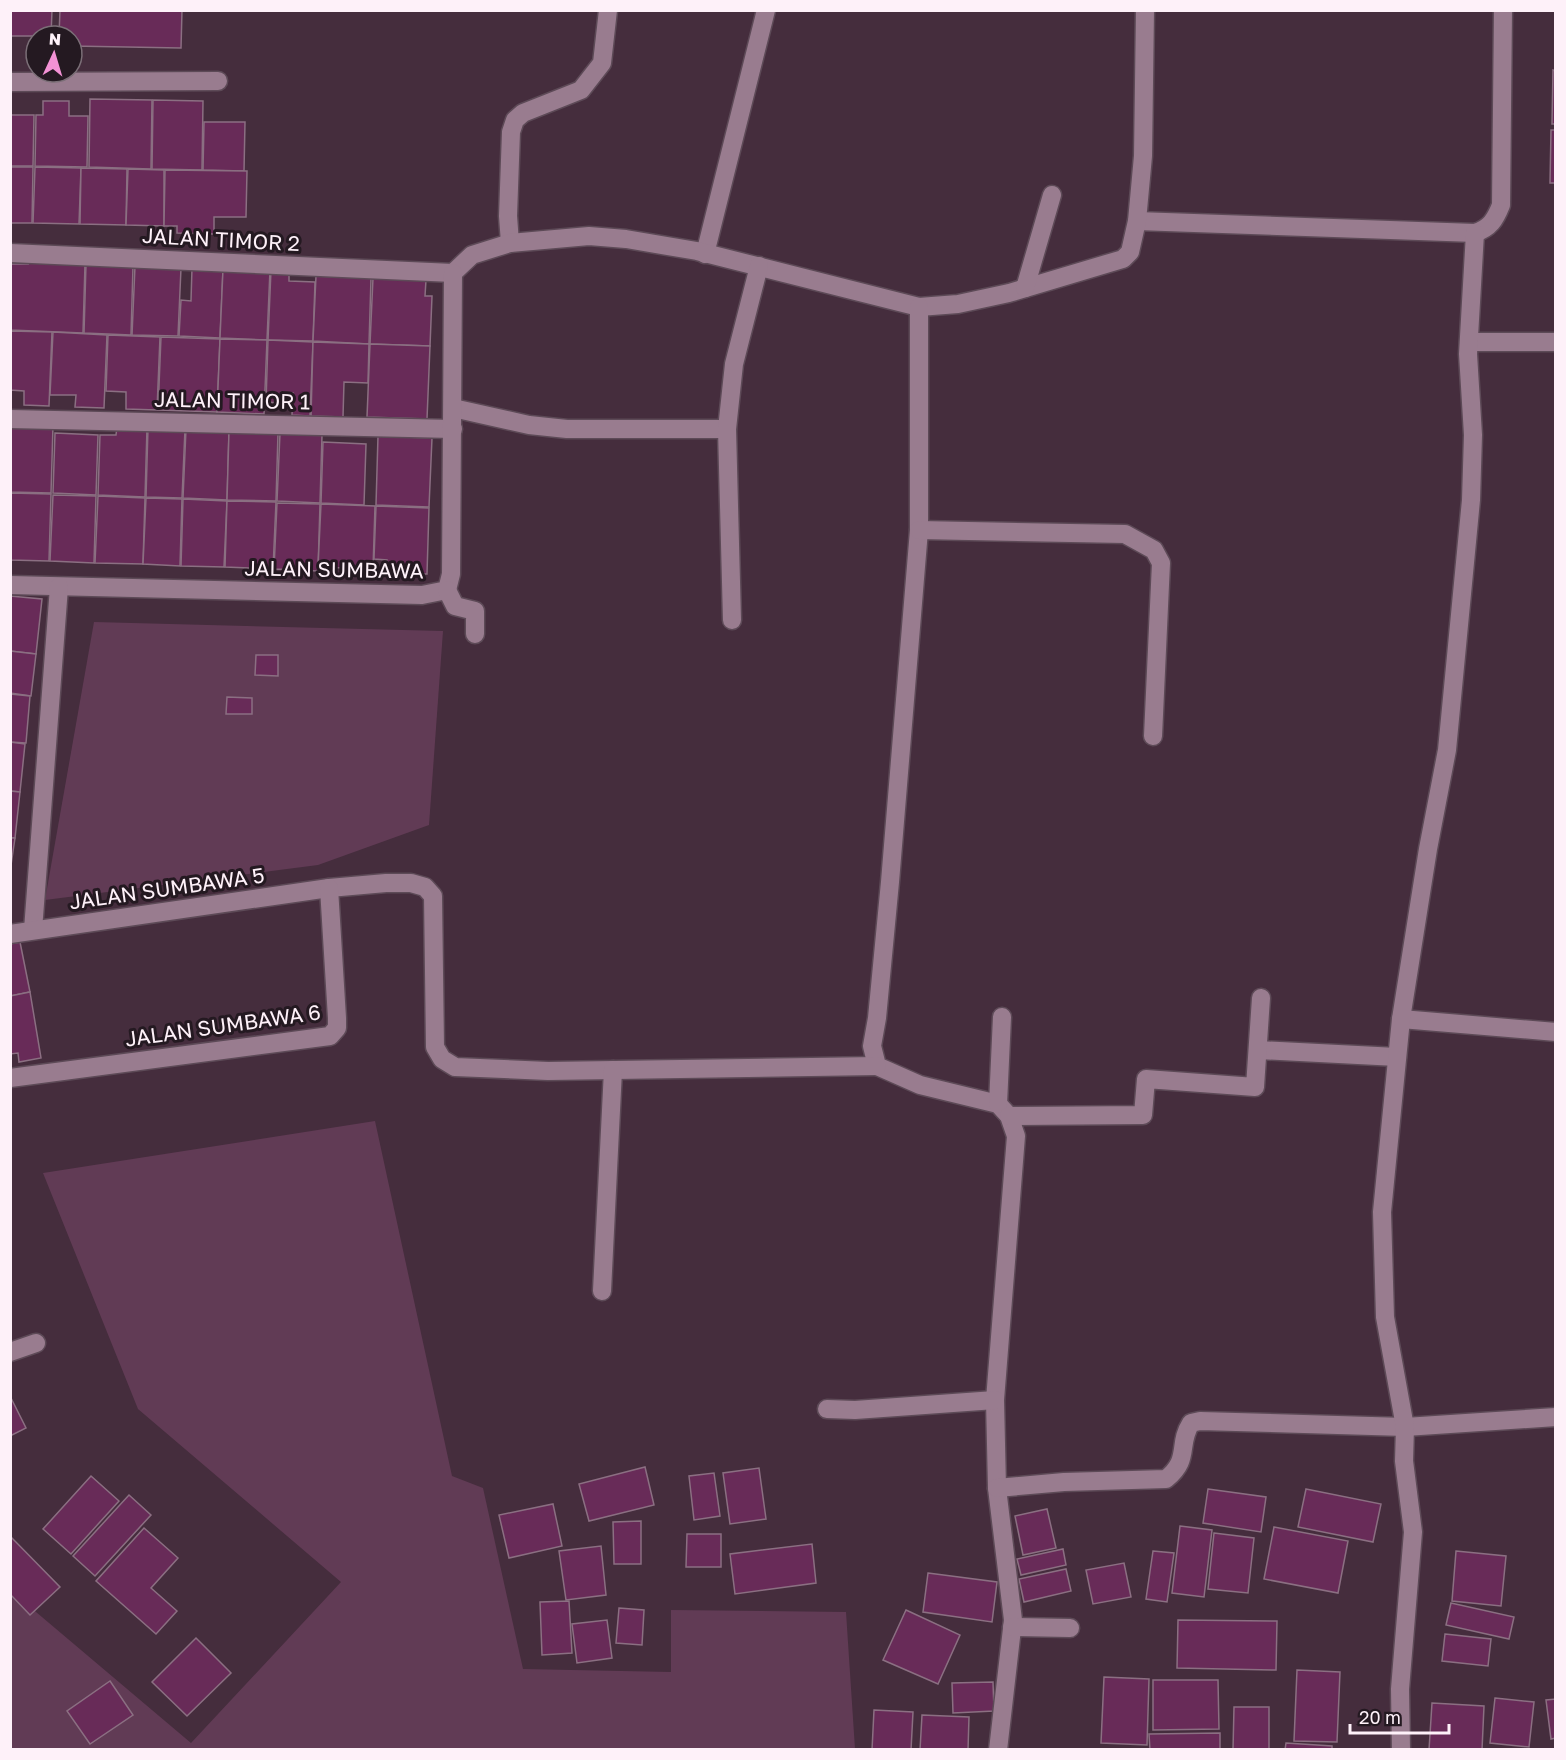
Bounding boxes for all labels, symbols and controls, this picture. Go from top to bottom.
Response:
north arrow [24,24,84,84]
text: N [48,29,62,49]
street label: JALAN TIMOR 2 [142,222,301,256]
street label: JALAN TIMOR 1 [154,386,310,414]
street label: JALAN SUMBAWA [244,554,424,584]
street label: JALAN SUMBAWA 5 [68,861,266,915]
street label: JALAN SUMBAWA 6 [123,998,322,1052]
scale bar [1350,1697,1449,1735]
text: 20 m [1359,1706,1401,1728]

